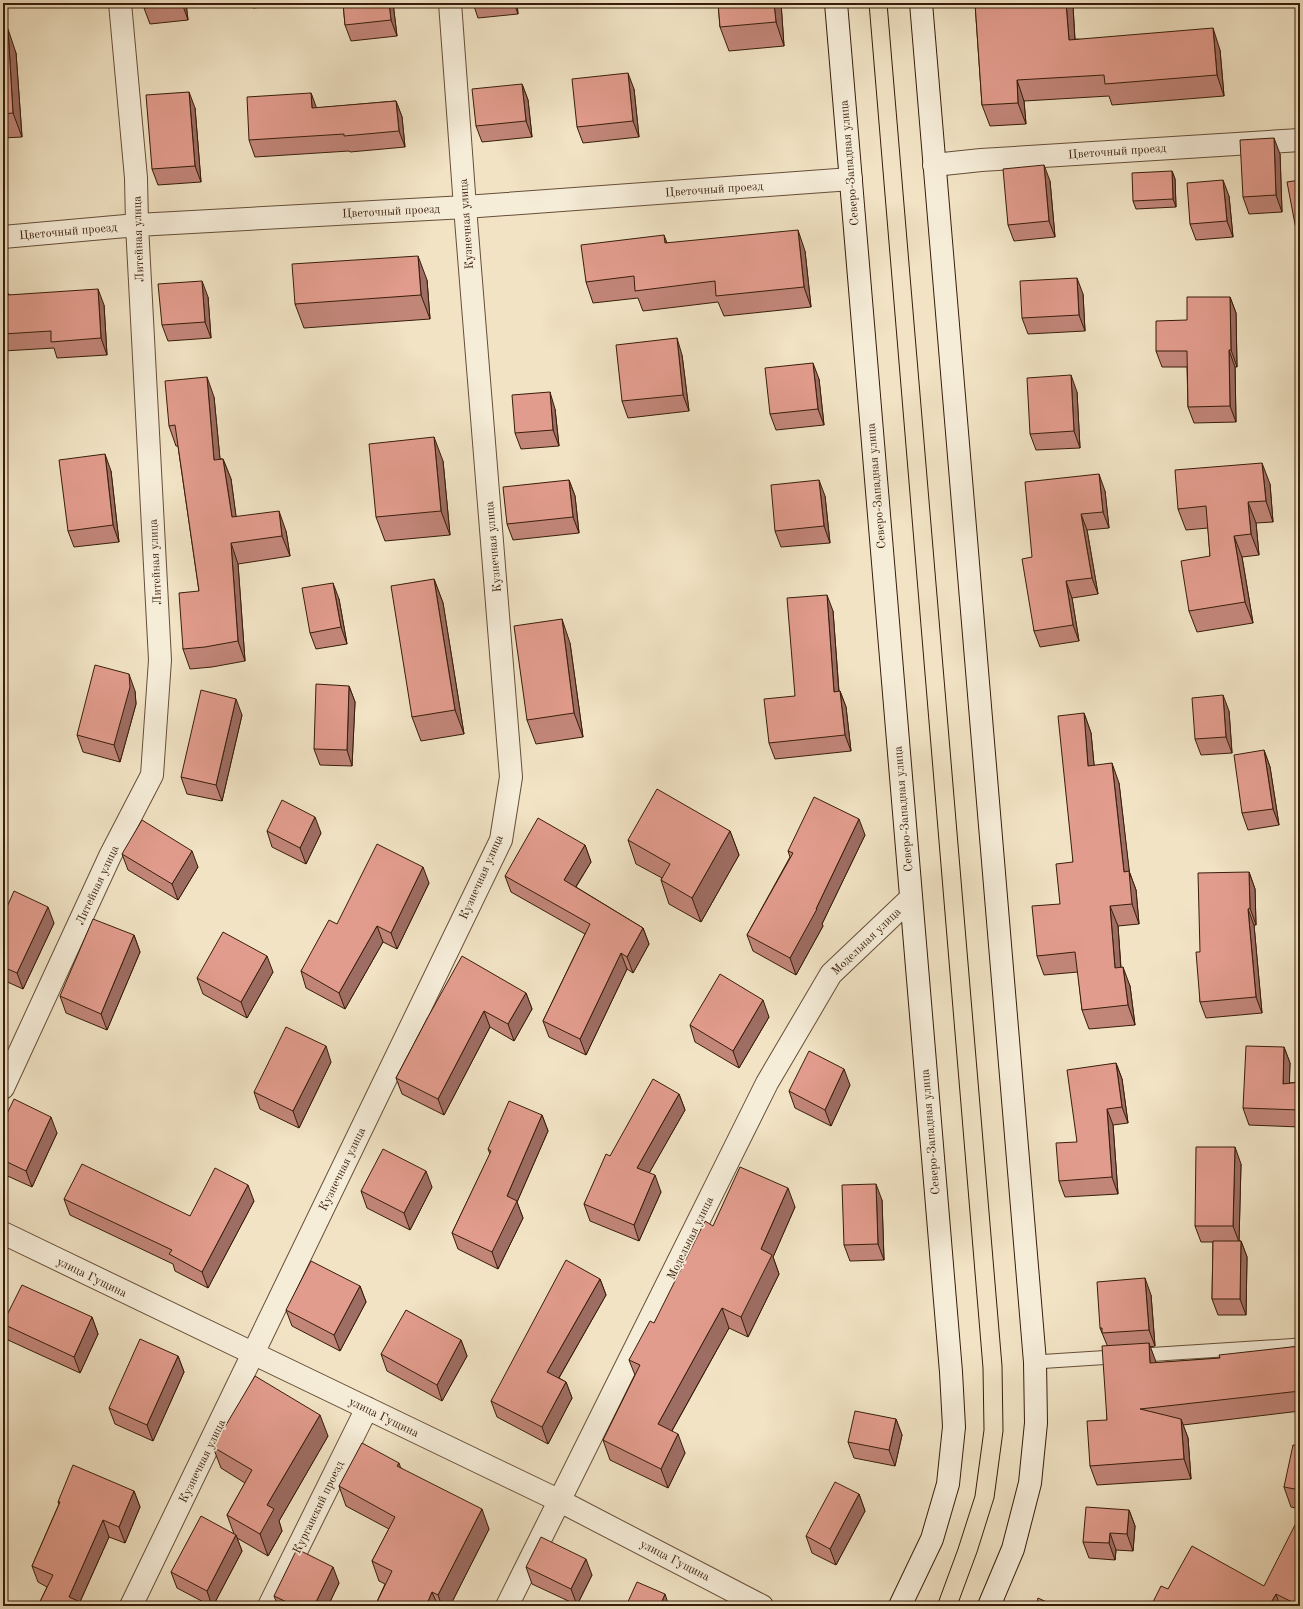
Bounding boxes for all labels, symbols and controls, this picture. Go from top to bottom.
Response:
street label: Северо-Западная улица [839,100,861,226]
street label: Цветочный проезд [1068,143,1167,161]
street label: Кузнечная улица [458,178,476,270]
street label: Цветочный проезд [665,181,764,199]
street label: Литейная улица [131,196,147,282]
street label: Цветочный проезд [342,203,440,221]
street label: Цветочный проезд [19,222,118,242]
street label: Северо-Западная улица [866,423,888,549]
street label: Кузнечная улица [484,501,504,593]
street label: Литейная улица [148,519,164,605]
street label: Северо-Западная улица [893,746,915,872]
street label: Кузнечная улица [458,833,506,922]
street label: Литейная улица [74,844,122,927]
street label: Модельная улица [830,906,904,978]
street label: Северо-Западная улица [920,1069,942,1195]
street label: Кузнечная улица [318,1126,368,1213]
street label: Модельная улица [666,1195,716,1282]
street label: улица Гущина [55,1256,129,1300]
street label: улица Гущина [347,1396,421,1440]
street label: Кузнечная улица [178,1418,228,1505]
street label: Курганский проезд [291,1459,347,1556]
street label: улица Гущина [638,1538,711,1584]

